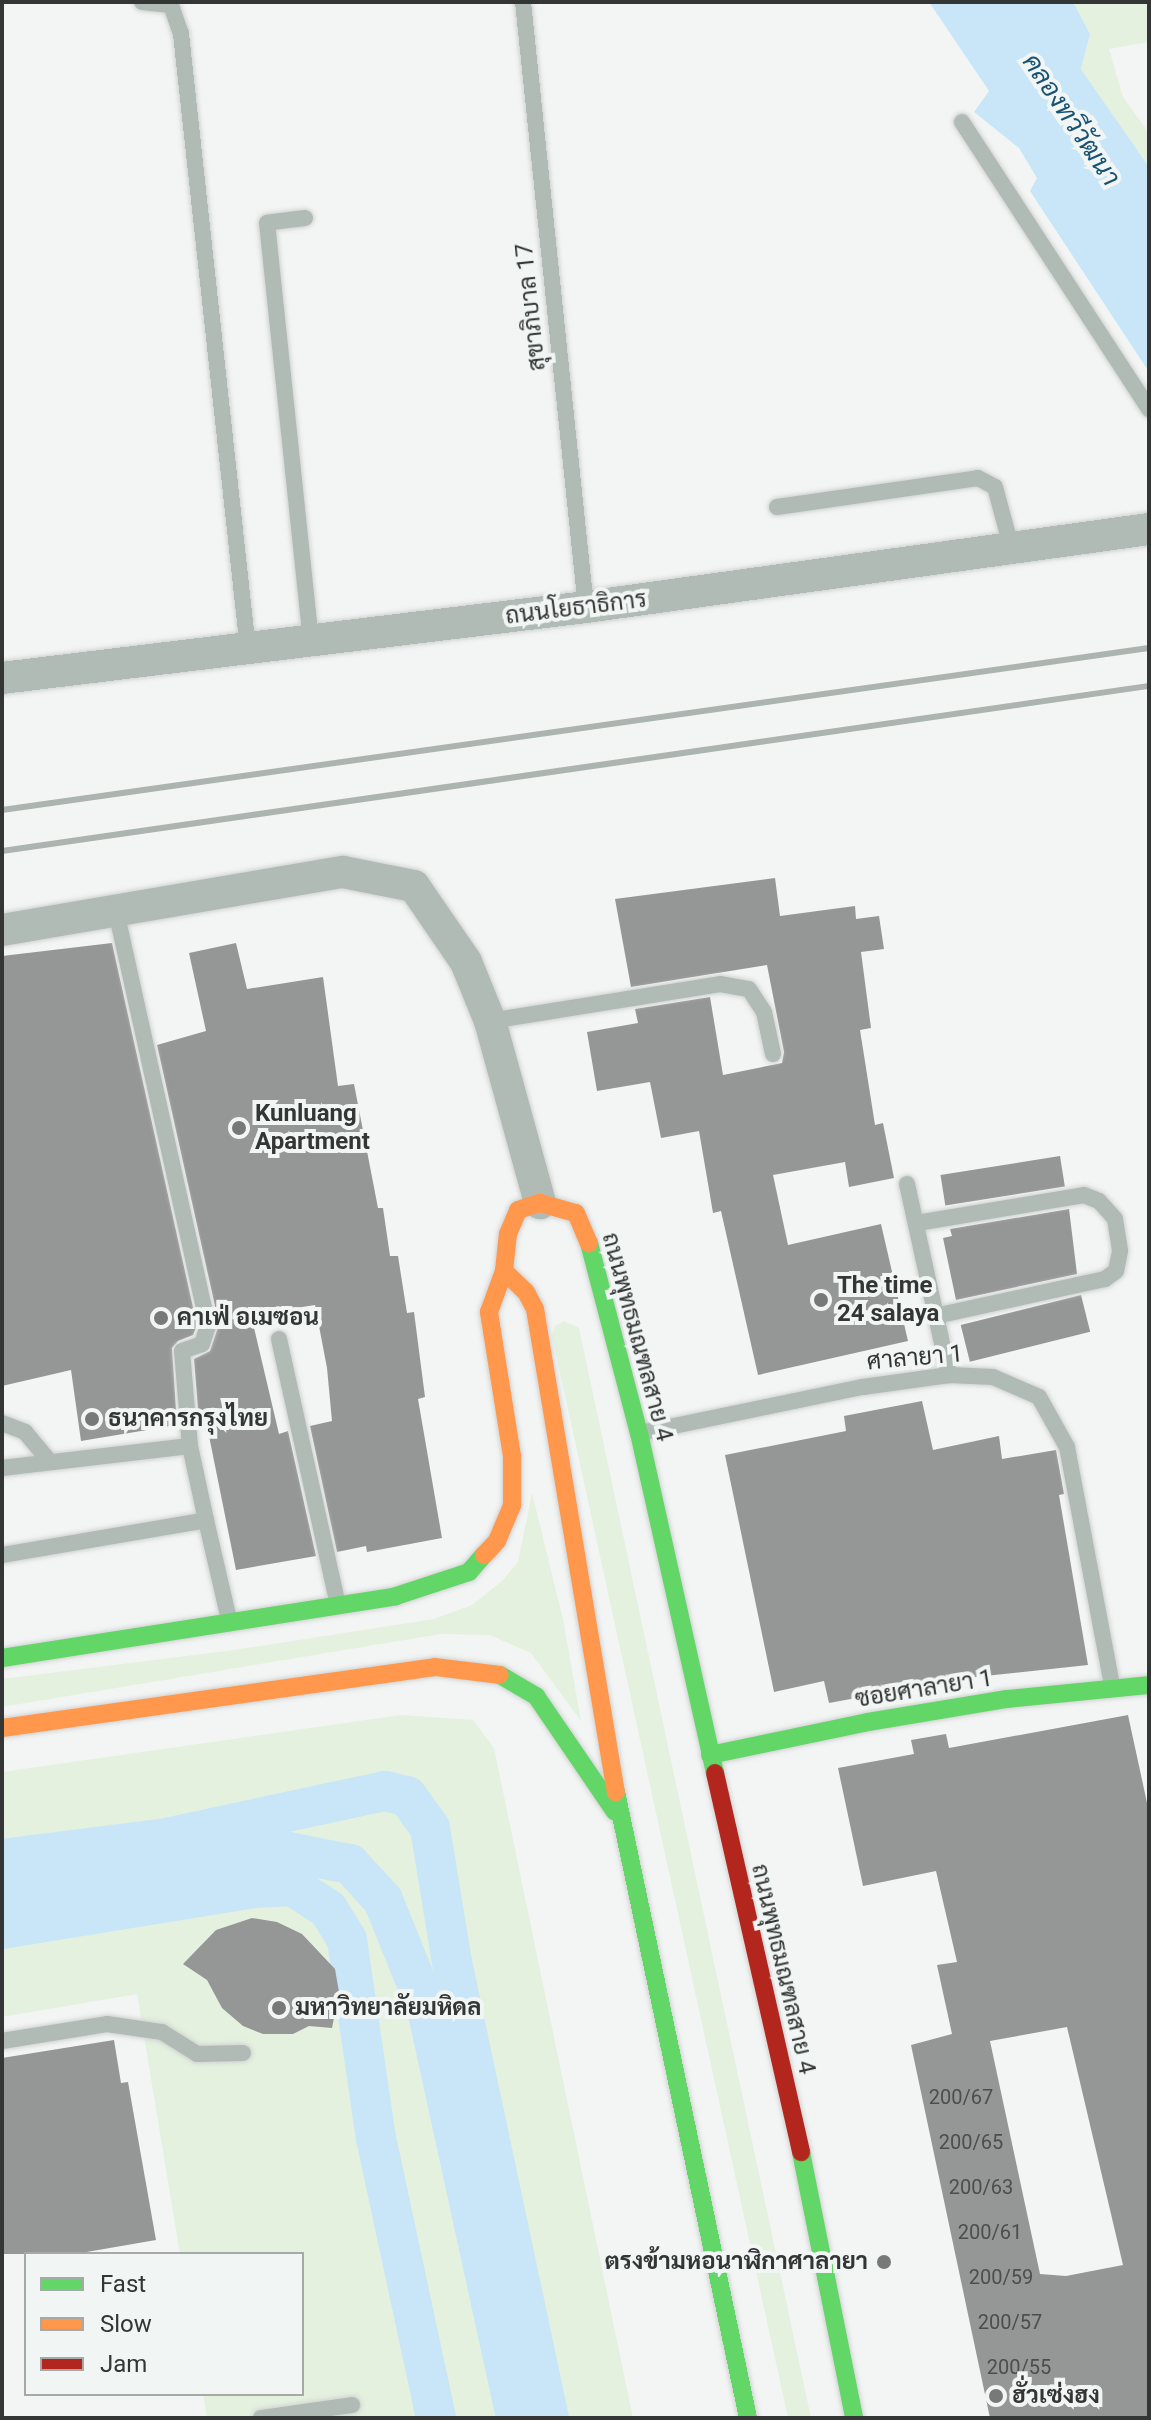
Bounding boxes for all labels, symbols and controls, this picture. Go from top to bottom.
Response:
water label: คลองทวีวัฒนา [1015,48,1127,192]
street label: สุขาภิบาล 17 [510,242,552,372]
street label: ถนนโยธาธิการ [504,585,648,631]
place label: Kunluang Apartment [255,1100,370,1156]
marker: Kunluang Apartment [230,1119,248,1137]
street label: ถนนพุทธมณฑลสาย 4 [595,1229,679,1445]
place label: The time 24 salaya [837,1272,939,1328]
marker: The time 24 salaya [812,1291,830,1309]
place label: คาเฟ่ อเมซอน [177,1304,319,1332]
marker: คาเฟ่ อเมซอน [152,1309,170,1327]
street label: ศาลายา 1 [866,1339,964,1377]
place label: ธนาคารกรุงไทย [108,1405,268,1433]
marker: ธนาคารกรุงไทย [83,1410,101,1428]
street label: ซอยศาลายา 1 [853,1664,995,1714]
street label: ถนนพุทธมณฑลสาย 4 [745,1861,821,2077]
place label: มหาวิทยาลัยมหิดล [295,1994,482,2022]
marker: มหาวิทยาลัยมหิดล [270,1999,288,2017]
house number: 200/67 [929,2085,993,2109]
house number: 200/65 [939,2130,1003,2154]
house number: 200/63 [949,2175,1013,2199]
house number: 200/61 [958,2220,1022,2244]
place label: ตรงข้ามหอนาฬิกาศาลายา [605,2248,868,2276]
legend [24,2252,304,2396]
marker: ตรงข้ามหอนาฬิกาศาลายา [875,2253,893,2271]
house number: 200/59 [969,2265,1033,2289]
text: Fast [100,2270,146,2298]
text: Slow [100,2310,152,2338]
house number: 200/57 [978,2310,1042,2334]
text: Jam [100,2350,147,2378]
house number: 200/55 [987,2355,1051,2379]
place label: ฮั่วเซ่งฮง [1012,2382,1100,2410]
marker: ฮั่วเซ่งฮง [987,2387,1005,2405]

